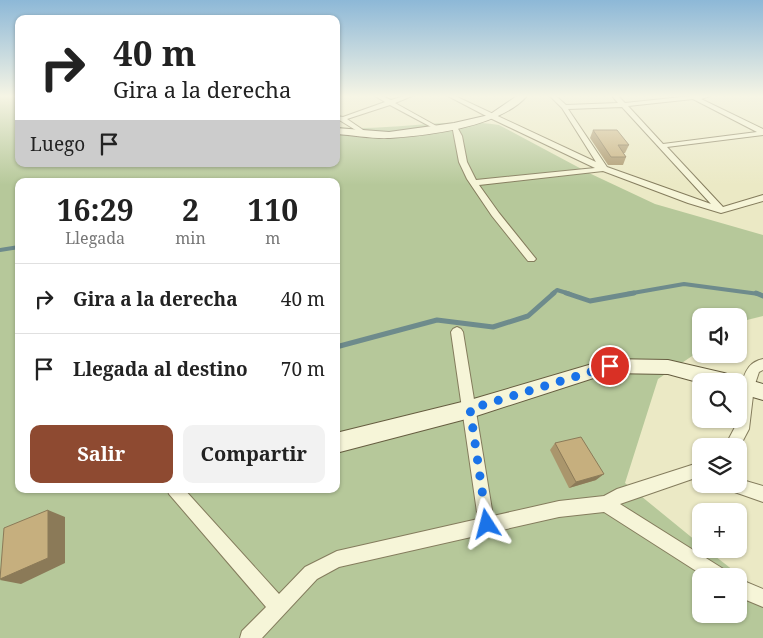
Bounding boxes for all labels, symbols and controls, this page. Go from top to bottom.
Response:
text: 40 m [113,29,196,76]
icon: right [30,35,95,100]
text: Gira a la derecha [113,74,291,104]
icon: arrive [95,130,123,158]
text: Luego [30,131,85,157]
text: 16:29 [57,189,134,230]
text: 2 [182,189,199,230]
text: 110 [247,189,298,230]
text: Llegada [65,227,125,249]
text: min [175,227,206,249]
text: m [265,227,280,249]
icon: right [30,285,58,313]
text: Gira a la derecha [73,286,238,312]
text: 40 m [281,286,325,312]
map controls [692,308,747,623]
button: sound [692,308,747,363]
pin [589,345,631,387]
icon: arrive [596,352,624,380]
icon: arrive [30,355,58,383]
text: Llegada al destino [73,356,248,382]
text: 70 m [281,356,325,382]
button: search [692,373,747,428]
button: Salir [30,425,173,483]
button: Compartir [183,425,325,483]
button: layers [692,438,747,493]
position arrow [460,497,512,549]
button: + [692,503,747,558]
button: − [692,568,747,623]

